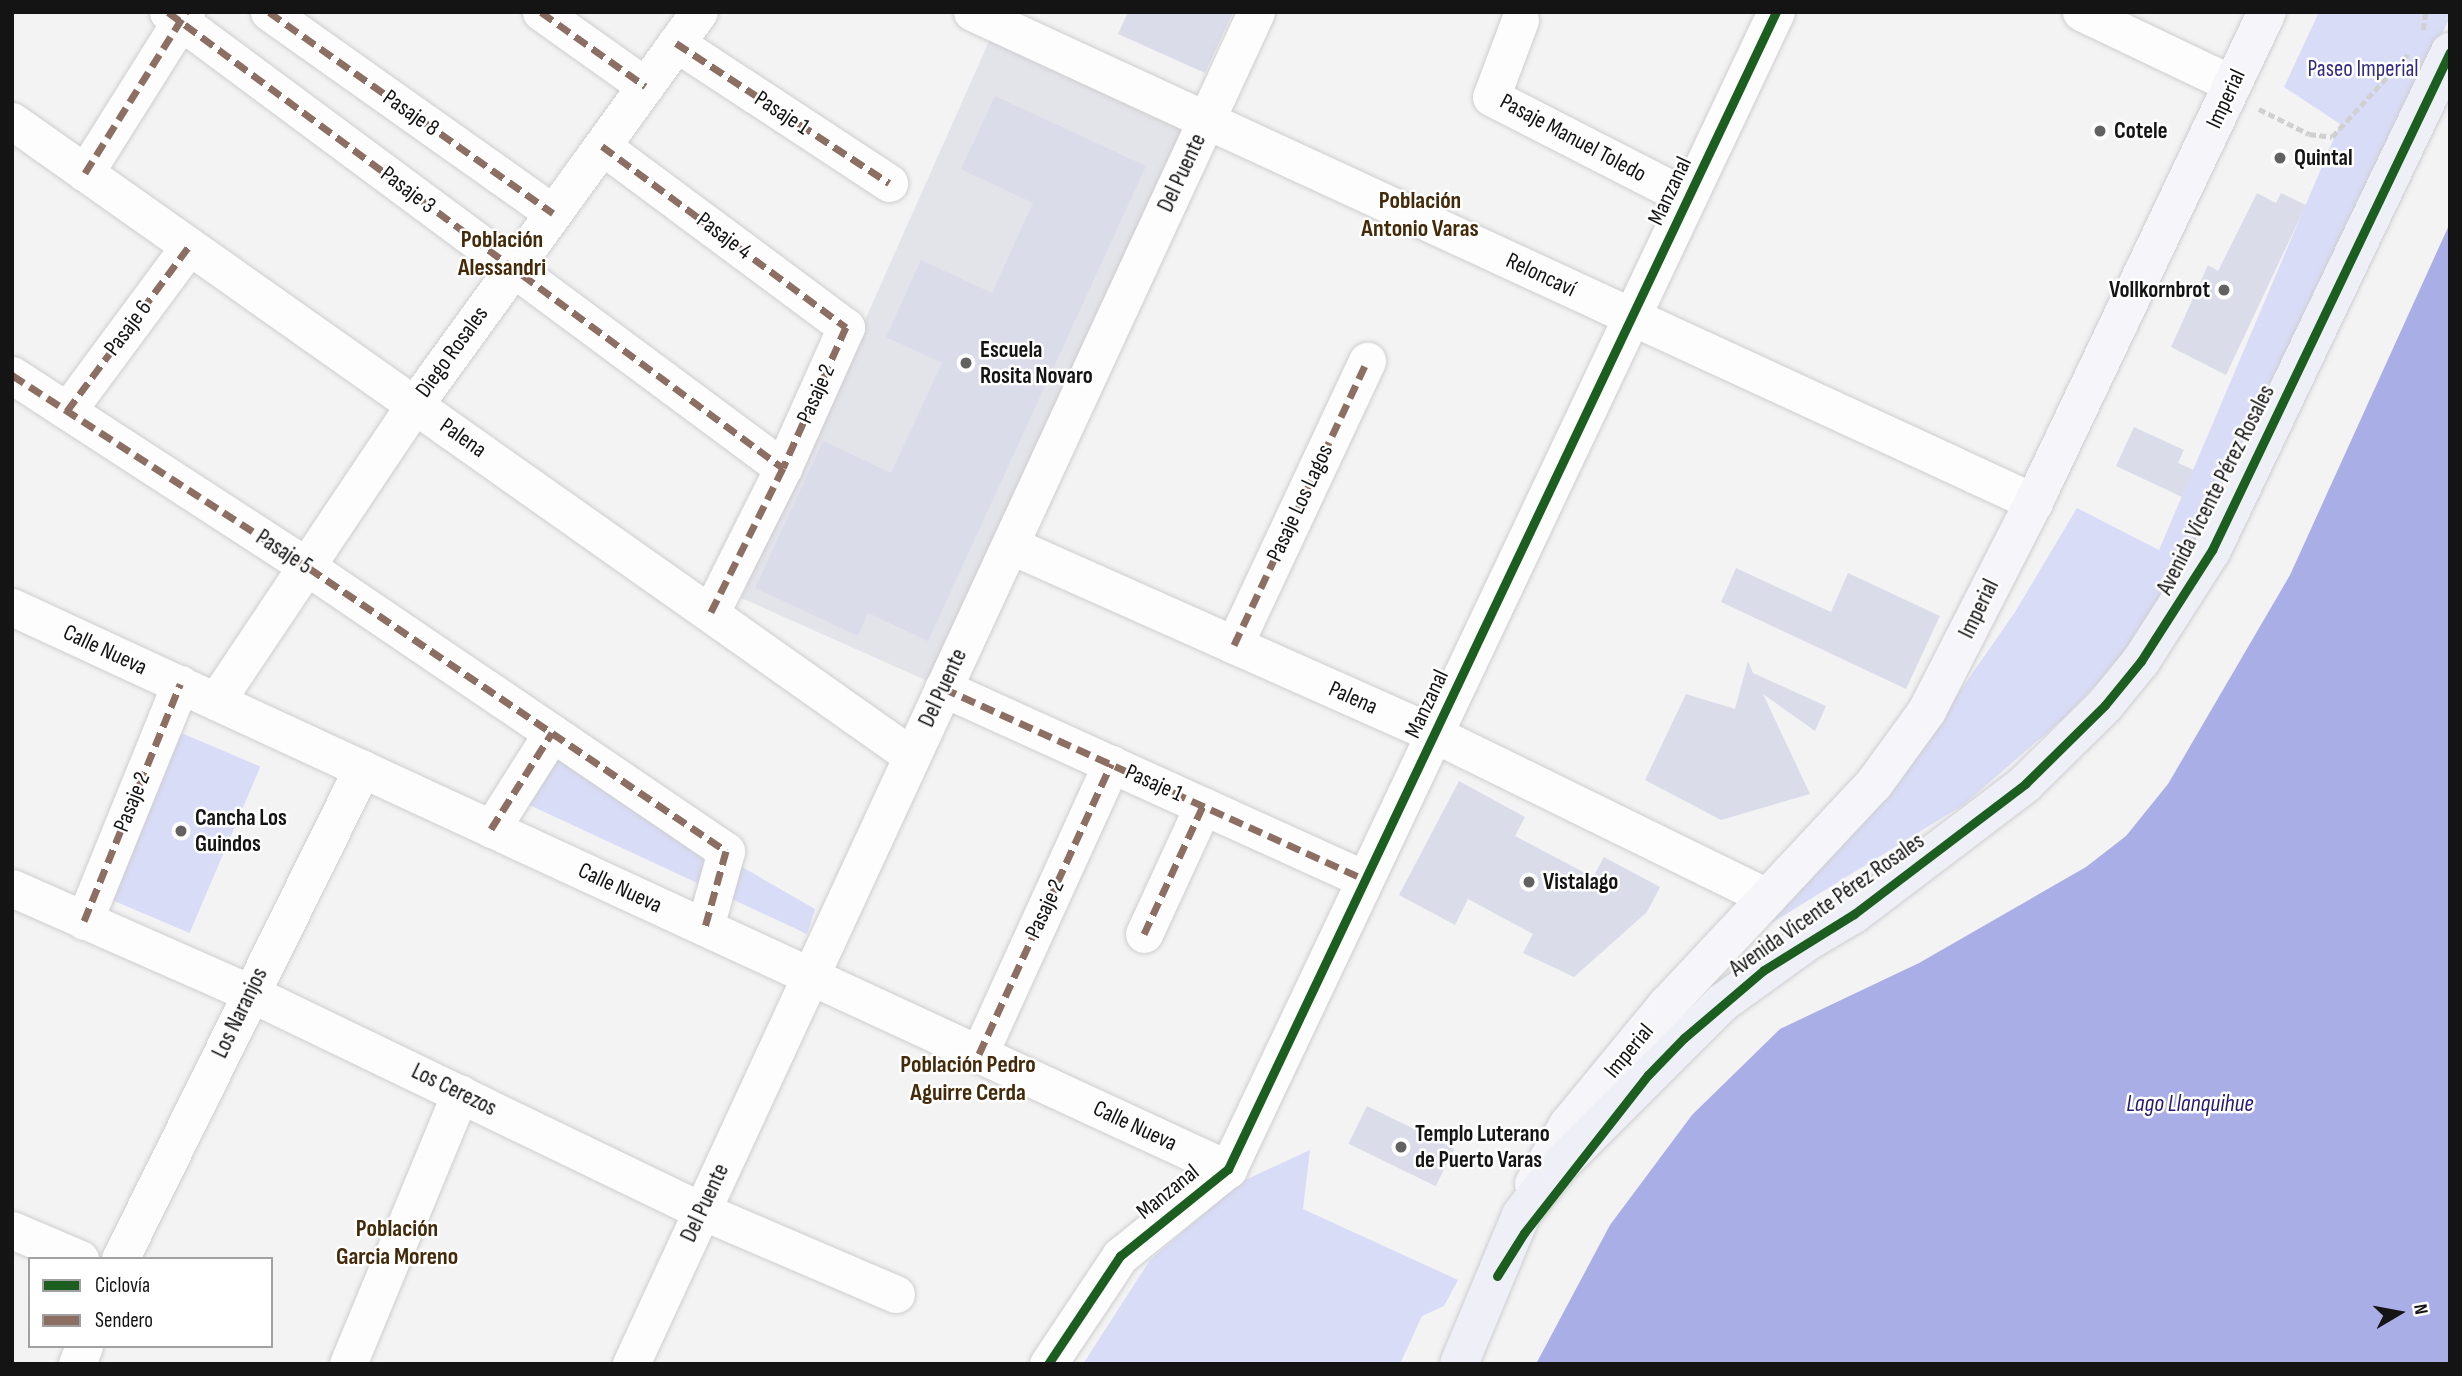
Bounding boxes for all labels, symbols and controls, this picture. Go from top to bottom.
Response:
park label: Paseo Imperial [2307,55,2419,83]
street label: Imperial [2200,65,2252,133]
street label: Pasaje 8 [378,84,444,142]
street label: Pasaje 1 [749,85,815,141]
street label: Pasaje Manuel Toledo [1495,88,1651,188]
place label: Cotele [2114,117,2167,145]
marker: Cotele [2092,123,2108,139]
street label: Del Puente [1152,129,1212,217]
place label: Quintal [2294,144,2353,172]
marker: Quintal [2272,150,2288,166]
street label: Manzanal [1642,152,1698,230]
street label: Pasaje 3 [375,160,441,220]
district label: Población Antonio Varas [1361,187,1479,243]
street label: Pasaje 4 [691,206,757,266]
district label: Población Alessandri [458,226,546,282]
street label: Reloncaví [1502,247,1580,303]
place label: Vollkornbrot [2109,276,2210,304]
marker: Vollkornbrot [2216,282,2232,298]
street label: Pasaje 6 [98,295,158,361]
street label: Diego Rosales [410,301,494,403]
place label: Escuela Rosita Novaro [980,336,1093,390]
marker: Escuela Rosita Novaro [958,355,974,371]
street label: Pasaje 2 [791,360,841,428]
street label: Avenida Vicente Pérez Rosales [2151,381,2281,599]
street label: Palena [434,412,492,464]
street label: Pasaje Los Lagos [1261,440,1339,566]
street label: Pasaje 5 [251,524,317,580]
street label: Imperial [1953,575,2005,643]
street label: Calle Nueva [59,619,151,681]
street label: Del Puente [913,644,973,732]
street label: Manzanal [1399,665,1455,743]
street label: Palena [1324,675,1382,721]
street label: Pasaje 1 [1121,758,1187,808]
street label: Pasaje 2 [108,768,156,836]
place label: Cancha Los Guindos [195,804,287,858]
marker: Cancha Los Guindos [173,823,189,839]
street label: Avenida Vicente Pérez Rosales [1724,827,1930,983]
street label: Calle Nueva [574,857,666,919]
place label: Vistalago [1543,868,1618,896]
marker: Vistalago [1521,874,1537,890]
street label: Pasaje 2 [1019,875,1071,943]
street label: Los Naranjos [206,963,274,1063]
street label: Imperial [1598,1018,1660,1084]
district label: Población Pedro Aguirre Cerda [900,1051,1036,1107]
street label: Los Cerezos [407,1058,501,1122]
water label: Lago Llanquihue [2126,1090,2254,1118]
street label: Calle Nueva [1089,1095,1181,1157]
place label: Templo Luterano de Puerto Varas [1415,1120,1550,1174]
marker: Templo Luterano de Puerto Varas [1393,1139,1409,1155]
street label: Manzanal [1131,1158,1205,1226]
street label: Del Puente [675,1159,735,1247]
district label: Población Garcia Moreno [336,1215,458,1271]
legend [28,1257,273,1348]
text: Ciclovía [95,1273,150,1298]
north arrow [2364,1278,2434,1348]
text: N [2408,1302,2432,1316]
text: Sendero [95,1308,153,1333]

